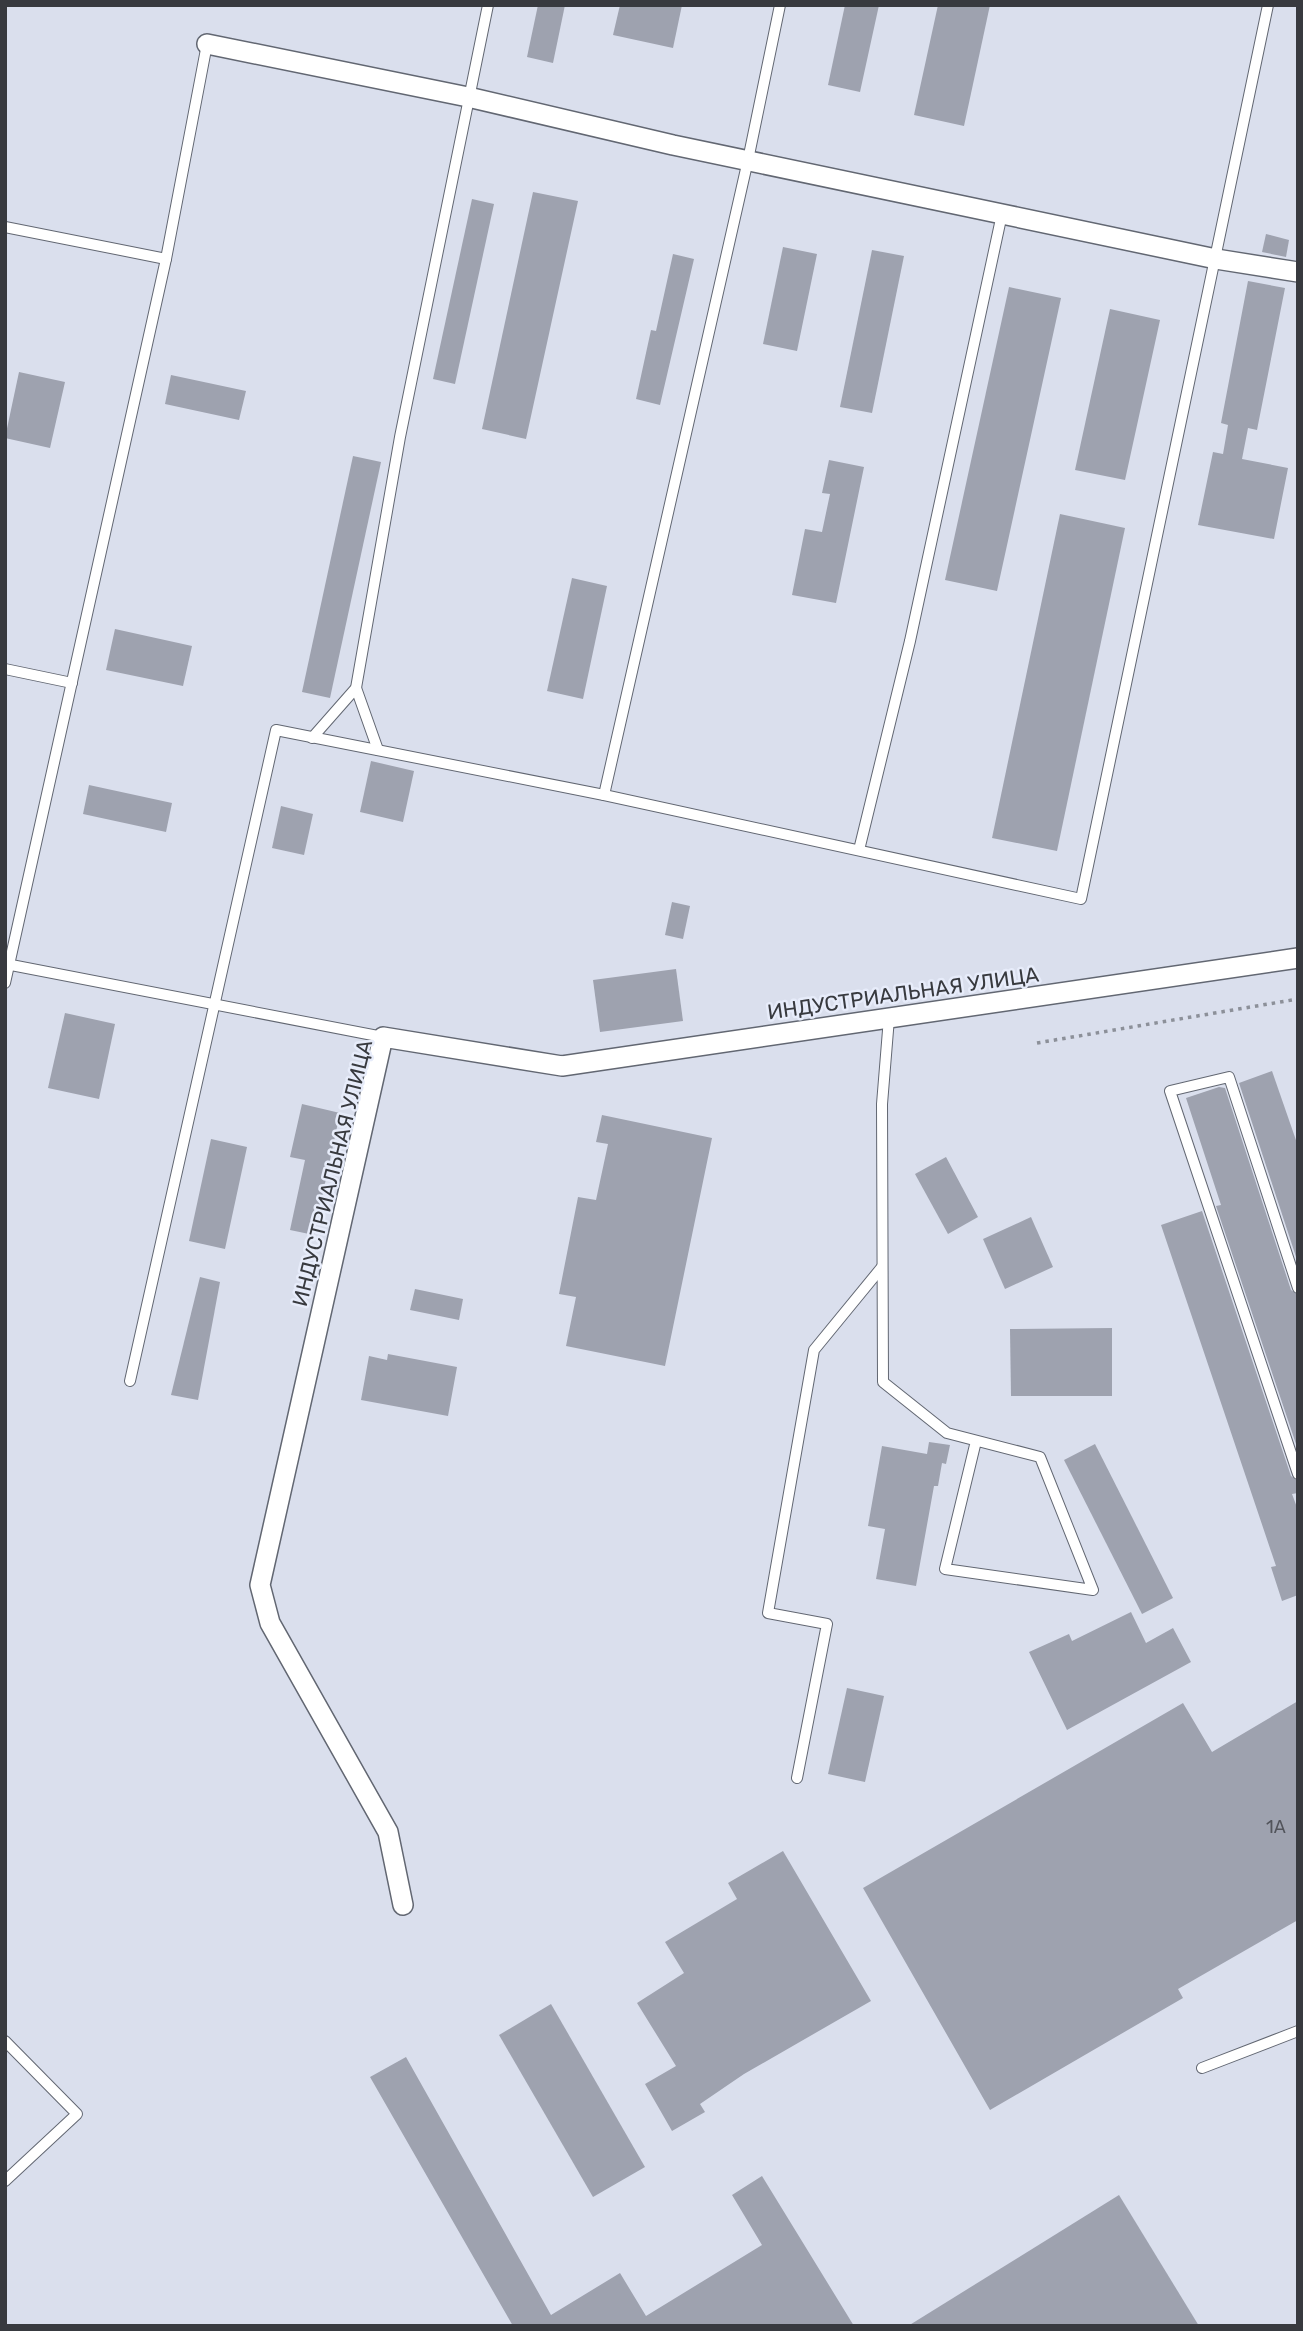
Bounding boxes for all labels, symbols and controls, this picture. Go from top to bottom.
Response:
street label: ИНДУСТРИАЛЬНАЯ УЛИЦА [766,962,1040,1024]
street label: ИНДУСТРИАЛЬНАЯ УЛИЦА [287,1037,377,1309]
house number: 1А [1266,1816,1286,1838]

